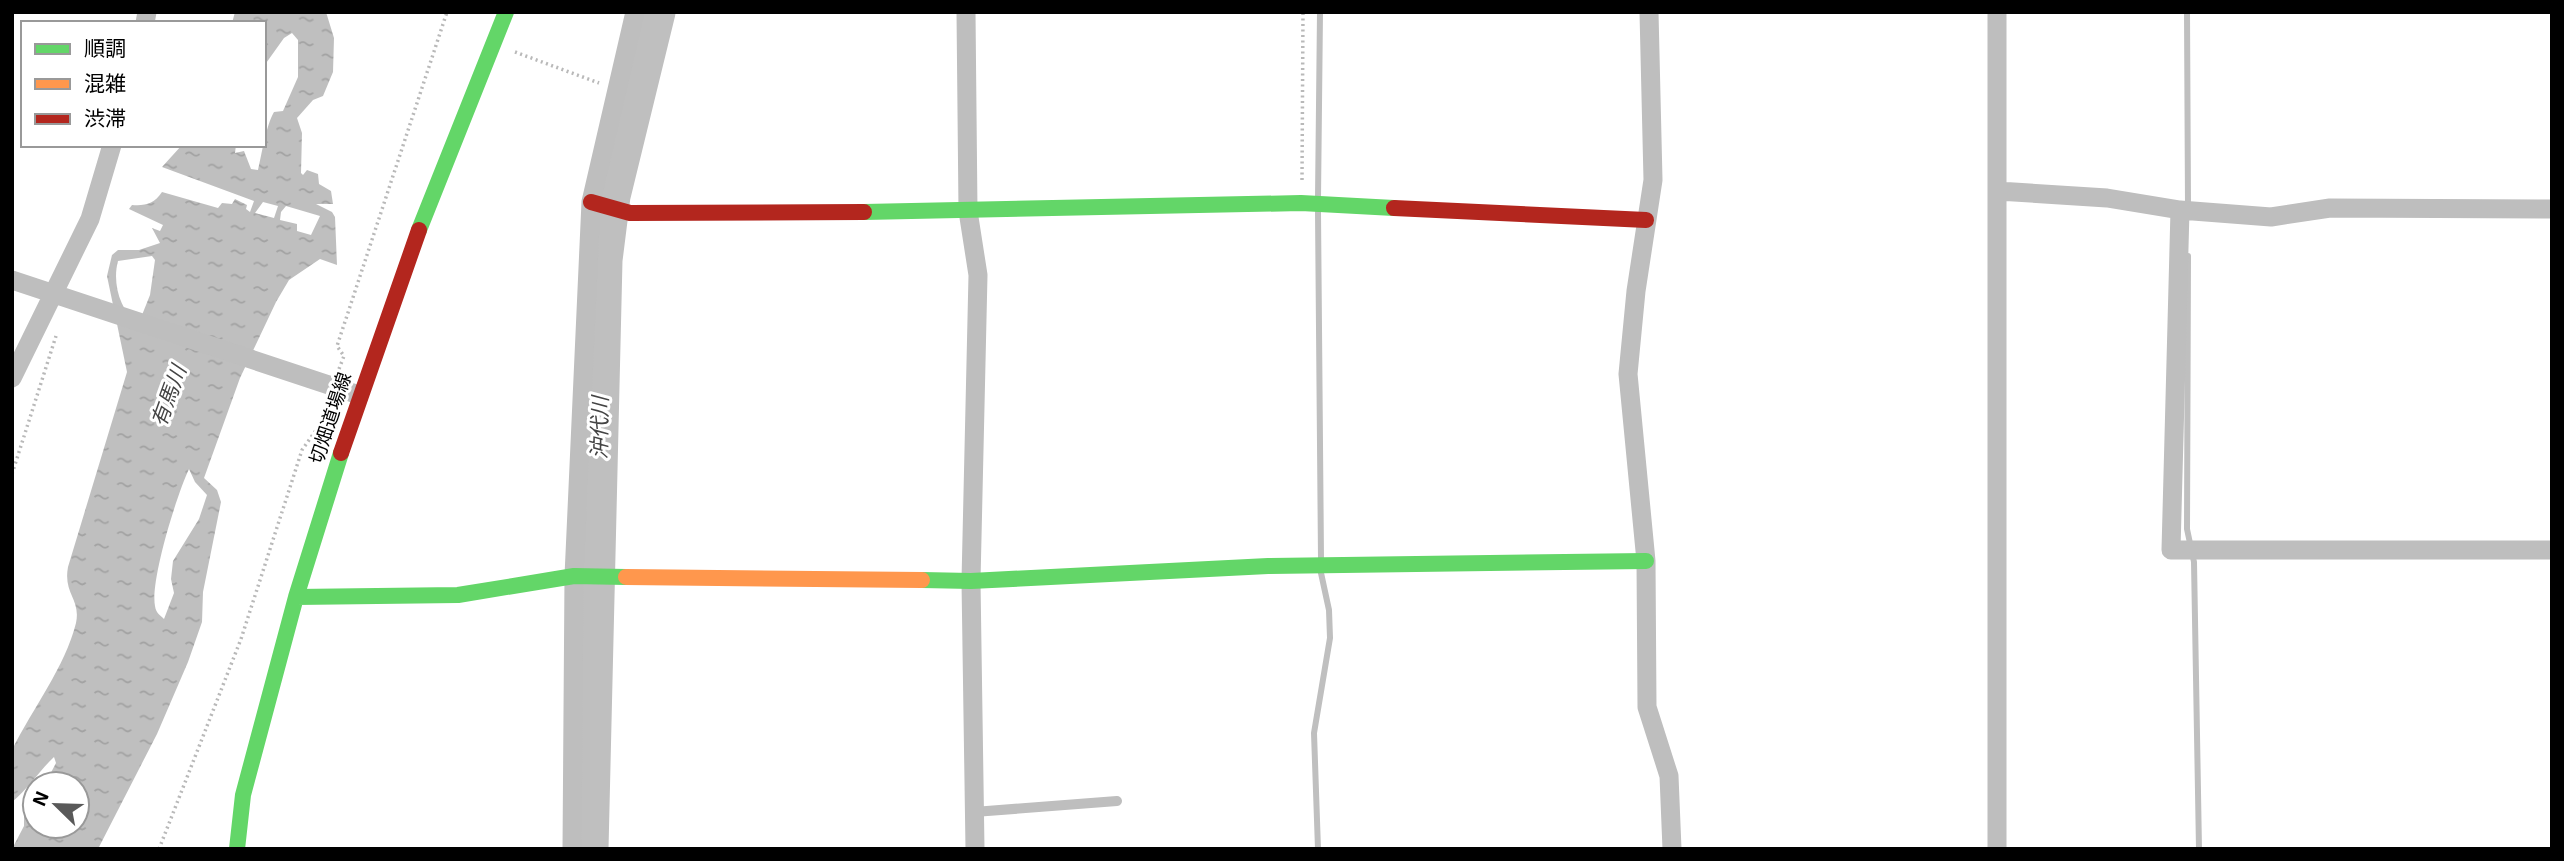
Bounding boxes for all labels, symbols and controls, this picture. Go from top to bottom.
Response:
legend [21,21,266,147]
text: 順調 [84,35,126,60]
text: 混雑 [84,70,126,95]
text: 渋滞 [84,105,126,130]
water label: 有馬川 [145,360,191,429]
street label: 切畑道場線 [304,369,355,467]
water label: 沖代川 [585,394,612,460]
north arrow [21,770,91,840]
text: N [27,787,53,809]

